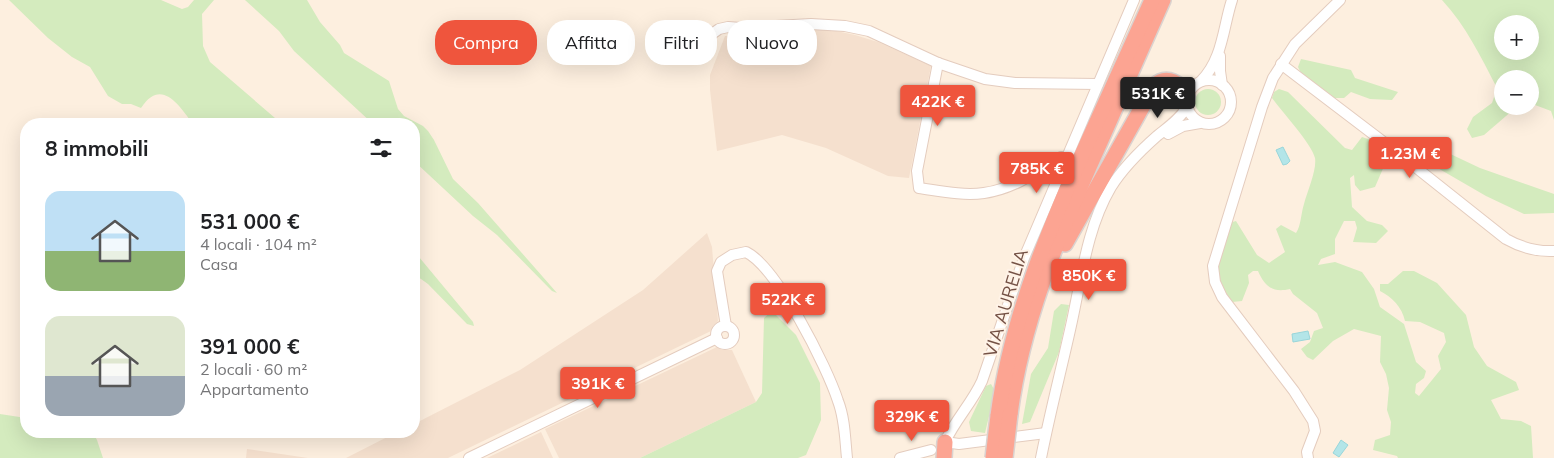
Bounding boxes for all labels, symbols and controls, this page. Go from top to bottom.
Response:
map controls [1494,15,1539,115]
button: + [1494,15,1539,60]
chip: Compra [435,20,537,65]
chip: Affitta [547,20,635,65]
chip: Filtri [645,20,717,65]
chip: Nuovo [727,20,817,65]
button: − [1494,70,1539,115]
pin: 531K € [1117,76,1199,119]
text: 531K € [1131,83,1185,103]
pin: 422K € [897,84,979,127]
text: 422K € [911,91,965,111]
icon: filters [367,134,395,162]
text: 8 immobili [45,135,149,161]
pin: 1.23M € [1364,136,1456,179]
text: 1.23M € [1380,143,1440,163]
pin: 785K € [996,152,1078,194]
text: 785K € [1010,158,1064,178]
text: 531 000 € [200,208,300,234]
icon: home [85,211,145,271]
text: 4 locali · 104 m² [200,234,317,254]
street label: VIA AURELIA [978,246,1033,360]
text: Casa [200,254,238,274]
pin: 850K € [1048,258,1130,301]
text: 850K € [1062,265,1116,285]
pin: 522K € [747,282,829,325]
text: 522K € [761,289,815,309]
text: 391 000 € [200,333,300,359]
icon: home [85,336,145,396]
text: 2 locali · 60 m² [200,359,307,379]
pin: 391K € [557,366,639,409]
text: 391K € [571,373,625,393]
text: Appartamento [200,379,309,399]
pin: 329K € [871,400,953,442]
text: 329K € [885,406,939,426]

